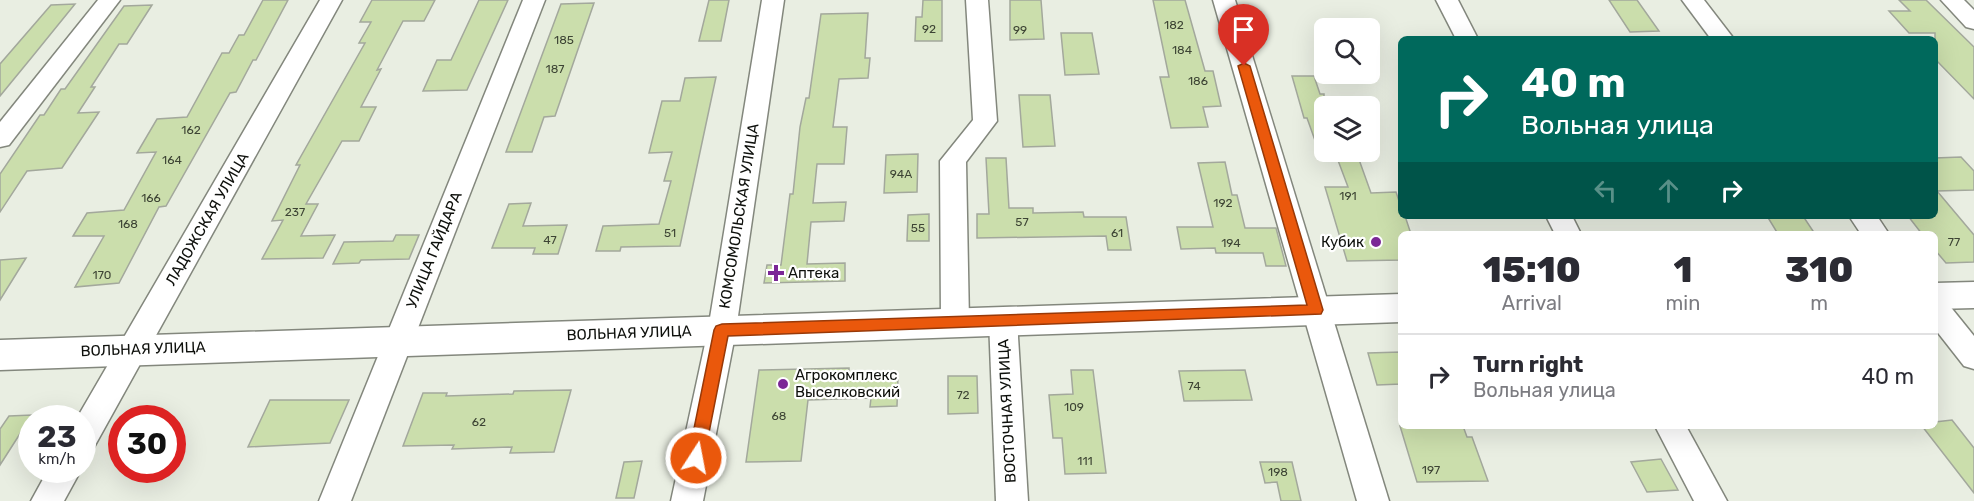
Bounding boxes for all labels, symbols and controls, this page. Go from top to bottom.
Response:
pin [1218,4,1269,66]
icon: arrive [1227,13,1260,46]
house number: 182 [1164,18,1184,32]
map controls [1314,18,1380,162]
button: search [1314,18,1380,84]
house number: 92 [922,22,936,36]
house number: 99 [1013,23,1027,37]
house number: 185 [554,33,574,47]
house number: 184 [1172,43,1193,57]
text: 40 m [1521,58,1626,108]
icon: right [1422,60,1500,138]
house number: 187 [546,62,564,76]
house number: 186 [1188,74,1208,88]
button: layers [1314,96,1380,162]
text: Вольная улица [1521,109,1714,141]
street label: КОМСОМОЛЬСКАЯ УЛИЦА [715,122,763,310]
house number: 162 [181,123,201,137]
street label: ЛАДОЖСКАЯ УЛИЦА [162,149,252,289]
house number: 164 [162,153,182,167]
house number: 94А [890,167,912,181]
icon: left [1589,174,1622,207]
icon: ahead [1652,174,1685,207]
icon: right [1715,174,1748,207]
street label: УЛИЦА ГАЙДАРА [402,189,466,311]
house number: 191 [1339,189,1357,203]
house number: 166 [141,191,161,205]
house number: 192 [1213,196,1233,210]
house number: 237 [285,205,305,219]
house number: 57 [1015,215,1029,229]
house number: 168 [118,217,138,231]
house number: 55 [911,221,925,235]
house number: 51 [664,226,676,240]
house number: 61 [1111,226,1123,240]
house number: 47 [543,233,557,247]
place label: Кубик [1321,233,1364,251]
marker: Кубик [1369,235,1383,249]
house number: 77 [1948,235,1960,249]
house number: 194 [1221,236,1241,250]
text: 15:10 [1483,248,1581,291]
text: 1 [1673,248,1692,291]
text: 310 [1785,248,1853,291]
place label: Аптека [788,264,839,282]
marker: Аптека [769,266,783,280]
house number: 170 [93,268,111,282]
text: Arrival [1502,291,1562,315]
text: min [1666,291,1700,315]
text: m [1810,291,1828,315]
street label: ВОЛЬНАЯ УЛИЦА [566,322,692,344]
street label: ВОЛЬНАЯ УЛИЦА [80,338,206,360]
street label: ВОСТОЧНАЯ УЛИЦА [994,338,1020,484]
text: Turn right [1473,351,1583,378]
icon: right [1422,360,1455,393]
text: 40 m [1861,363,1914,390]
place label: Агрокомплекс Выселковский [795,366,900,401]
marker: Агрокомплекс Выселковский [776,377,790,391]
text: Вольная улица [1473,378,1616,402]
house number: 74 [1187,379,1201,393]
house number: 72 [956,388,970,402]
house number: 109 [1064,400,1084,414]
speed limit sign: 30 [108,405,186,483]
house number: 68 [772,409,786,423]
house number: 62 [472,415,486,429]
text: 23 [37,419,77,455]
position arrow [664,426,728,490]
text: km/h [38,450,76,468]
house number: 111 [1077,454,1093,468]
house number: 197 [1422,463,1440,477]
house number: 198 [1268,465,1288,479]

